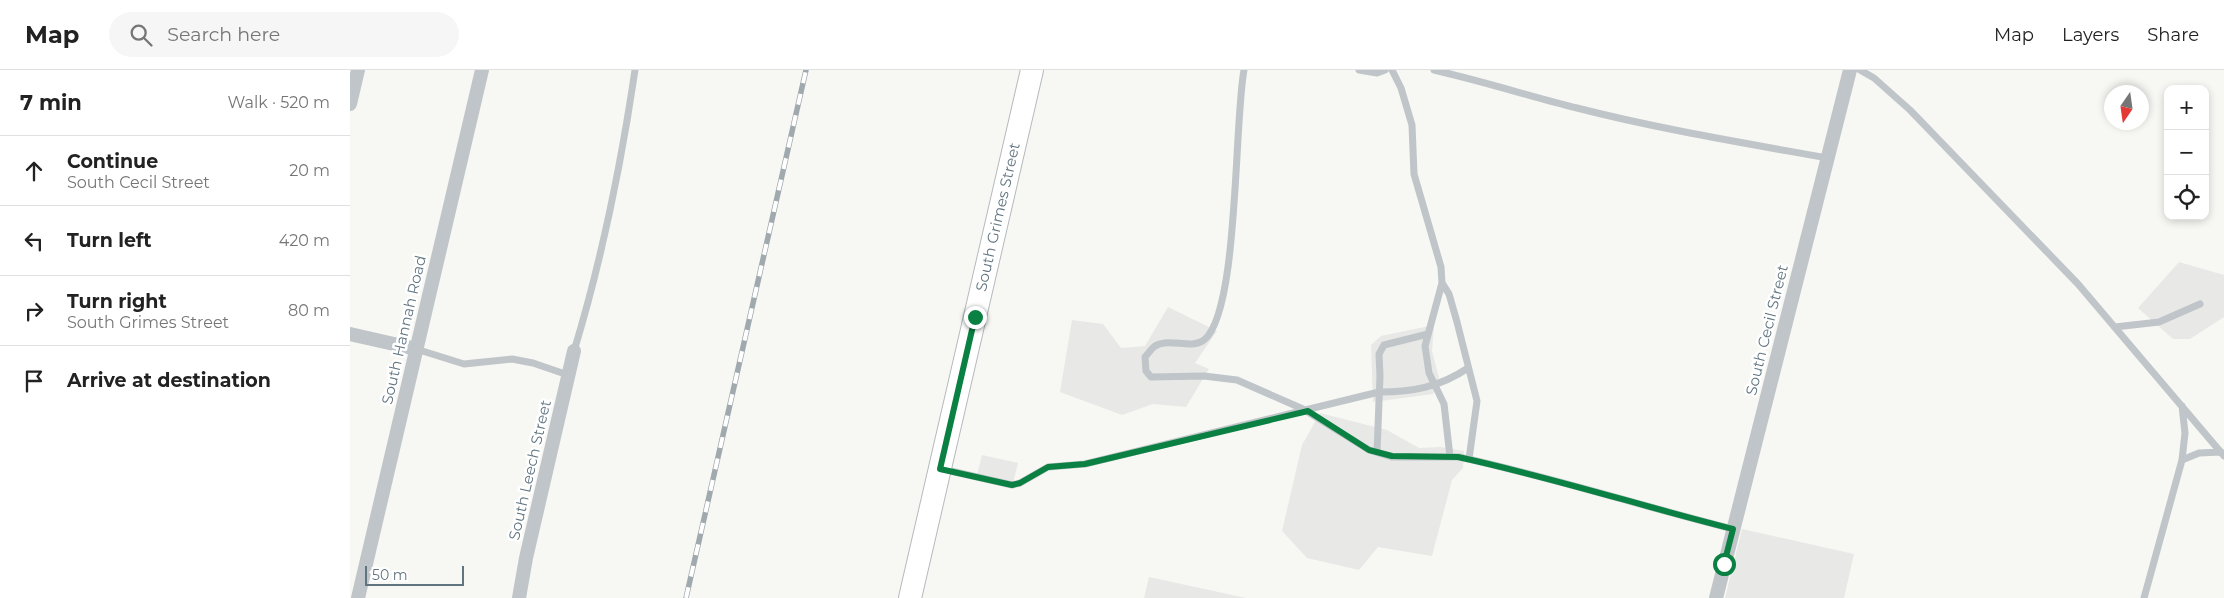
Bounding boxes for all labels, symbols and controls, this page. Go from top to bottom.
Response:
search box [109,12,459,57]
text: Map [25,20,79,49]
icon: search [127,21,155,49]
text: Search here [167,23,280,46]
text: Map [1994,24,2034,46]
text: Layers [2062,24,2119,46]
text: Share [2147,24,2199,46]
north arrow [2104,85,2149,130]
map controls [2164,85,2209,220]
button: + [2164,85,2209,130]
text: 7 min [20,90,82,115]
text: Walk · 520 m [228,93,330,112]
button: − [2164,130,2209,175]
street label: South Grimes Street [971,141,1024,293]
text: Continue [67,150,158,173]
icon: ahead [20,157,48,185]
text: 20 m [289,161,330,180]
text: South Cecil Street [67,173,210,192]
button: locate [2164,175,2209,220]
icon: left [20,227,48,255]
text: Turn left [67,229,152,252]
text: 420 m [279,231,330,250]
street label: South Hannah Road [377,254,430,406]
street label: South Cecil Street [1741,263,1792,397]
text: Turn right [67,290,167,313]
icon: right [20,297,48,325]
text: 80 m [288,301,330,320]
route end [964,306,987,329]
text: South Grimes Street [67,313,229,332]
icon: arrive [20,367,48,395]
text: Arrive at destination [67,369,271,392]
street label: South Leech Street [504,398,555,542]
route start [1713,553,1736,576]
scale bar [365,563,464,586]
text: 50 m [372,566,408,584]

